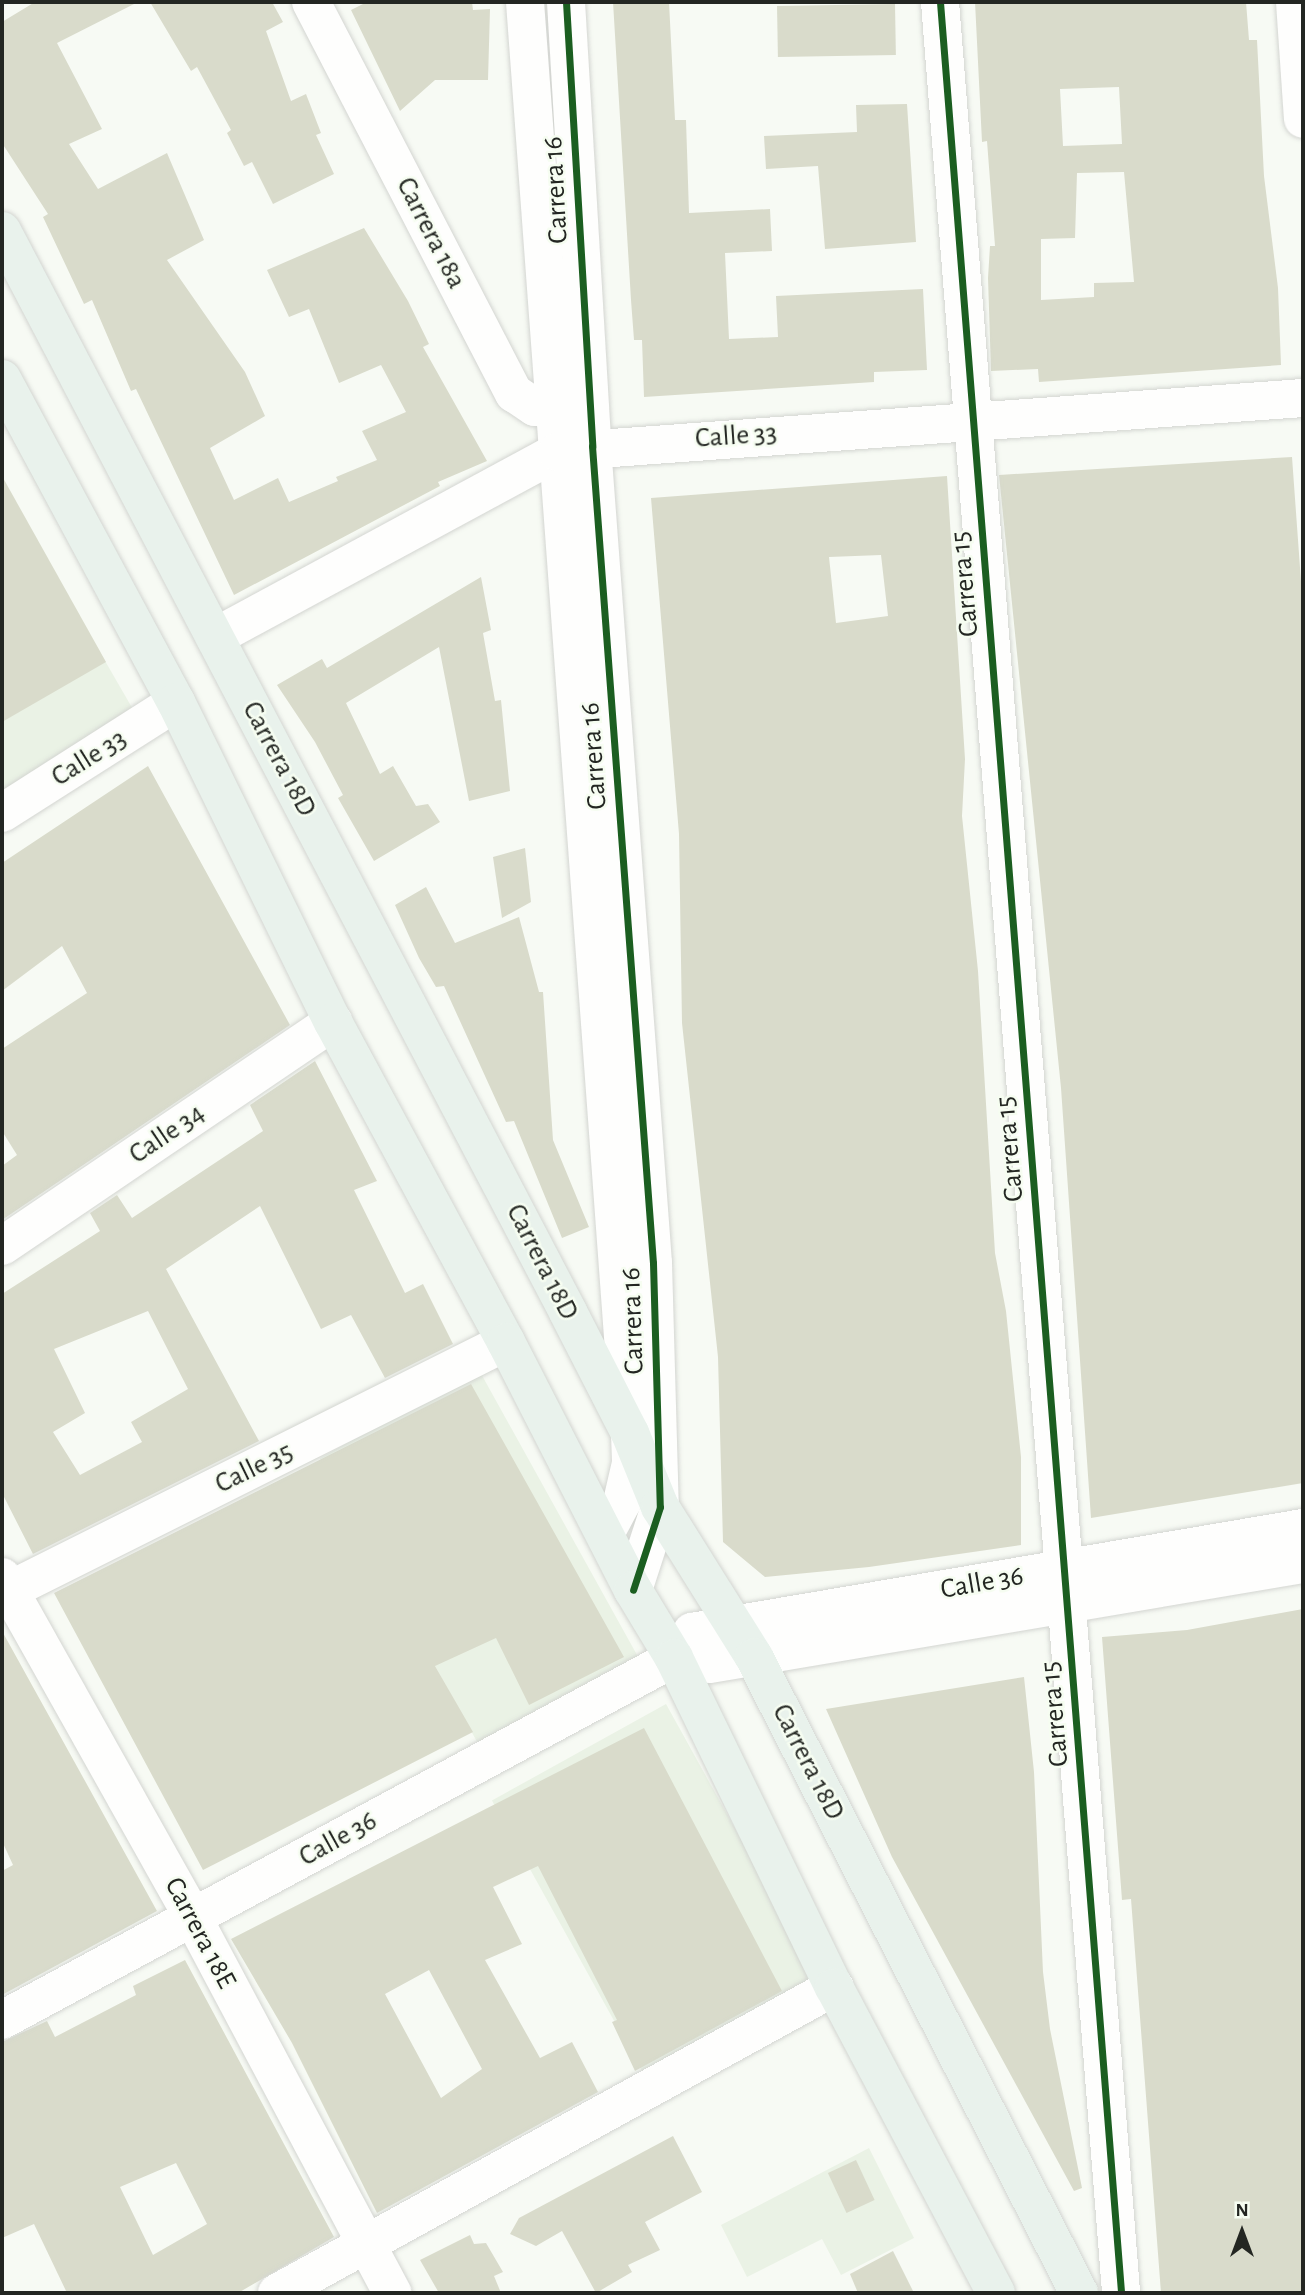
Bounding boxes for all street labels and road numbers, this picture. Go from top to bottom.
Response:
street label: Carrera 16 [536,136,576,244]
street label: Carrera 18a [389,172,473,294]
street label: Calle 33 [694,416,778,456]
street label: Carrera 15 [944,530,986,638]
street label: Carrera 18D [235,696,323,822]
street label: Carrera 16 [573,701,615,811]
street label: Calle 33 [45,722,133,794]
street label: Carrera 15 [989,1095,1031,1203]
street label: Calle 34 [123,1097,211,1171]
street label: Carrera 18D [499,1198,585,1326]
street label: Carrera 16 [614,1267,652,1375]
street label: Calle 35 [210,1435,298,1501]
street label: Calle 36 [938,1559,1026,1607]
street label: Carrera 15 [1034,1660,1076,1768]
street label: Carrera 18D [765,1698,851,1826]
street label: Calle 36 [293,1804,383,1874]
street label: Carrera 18E [157,1872,243,1994]

